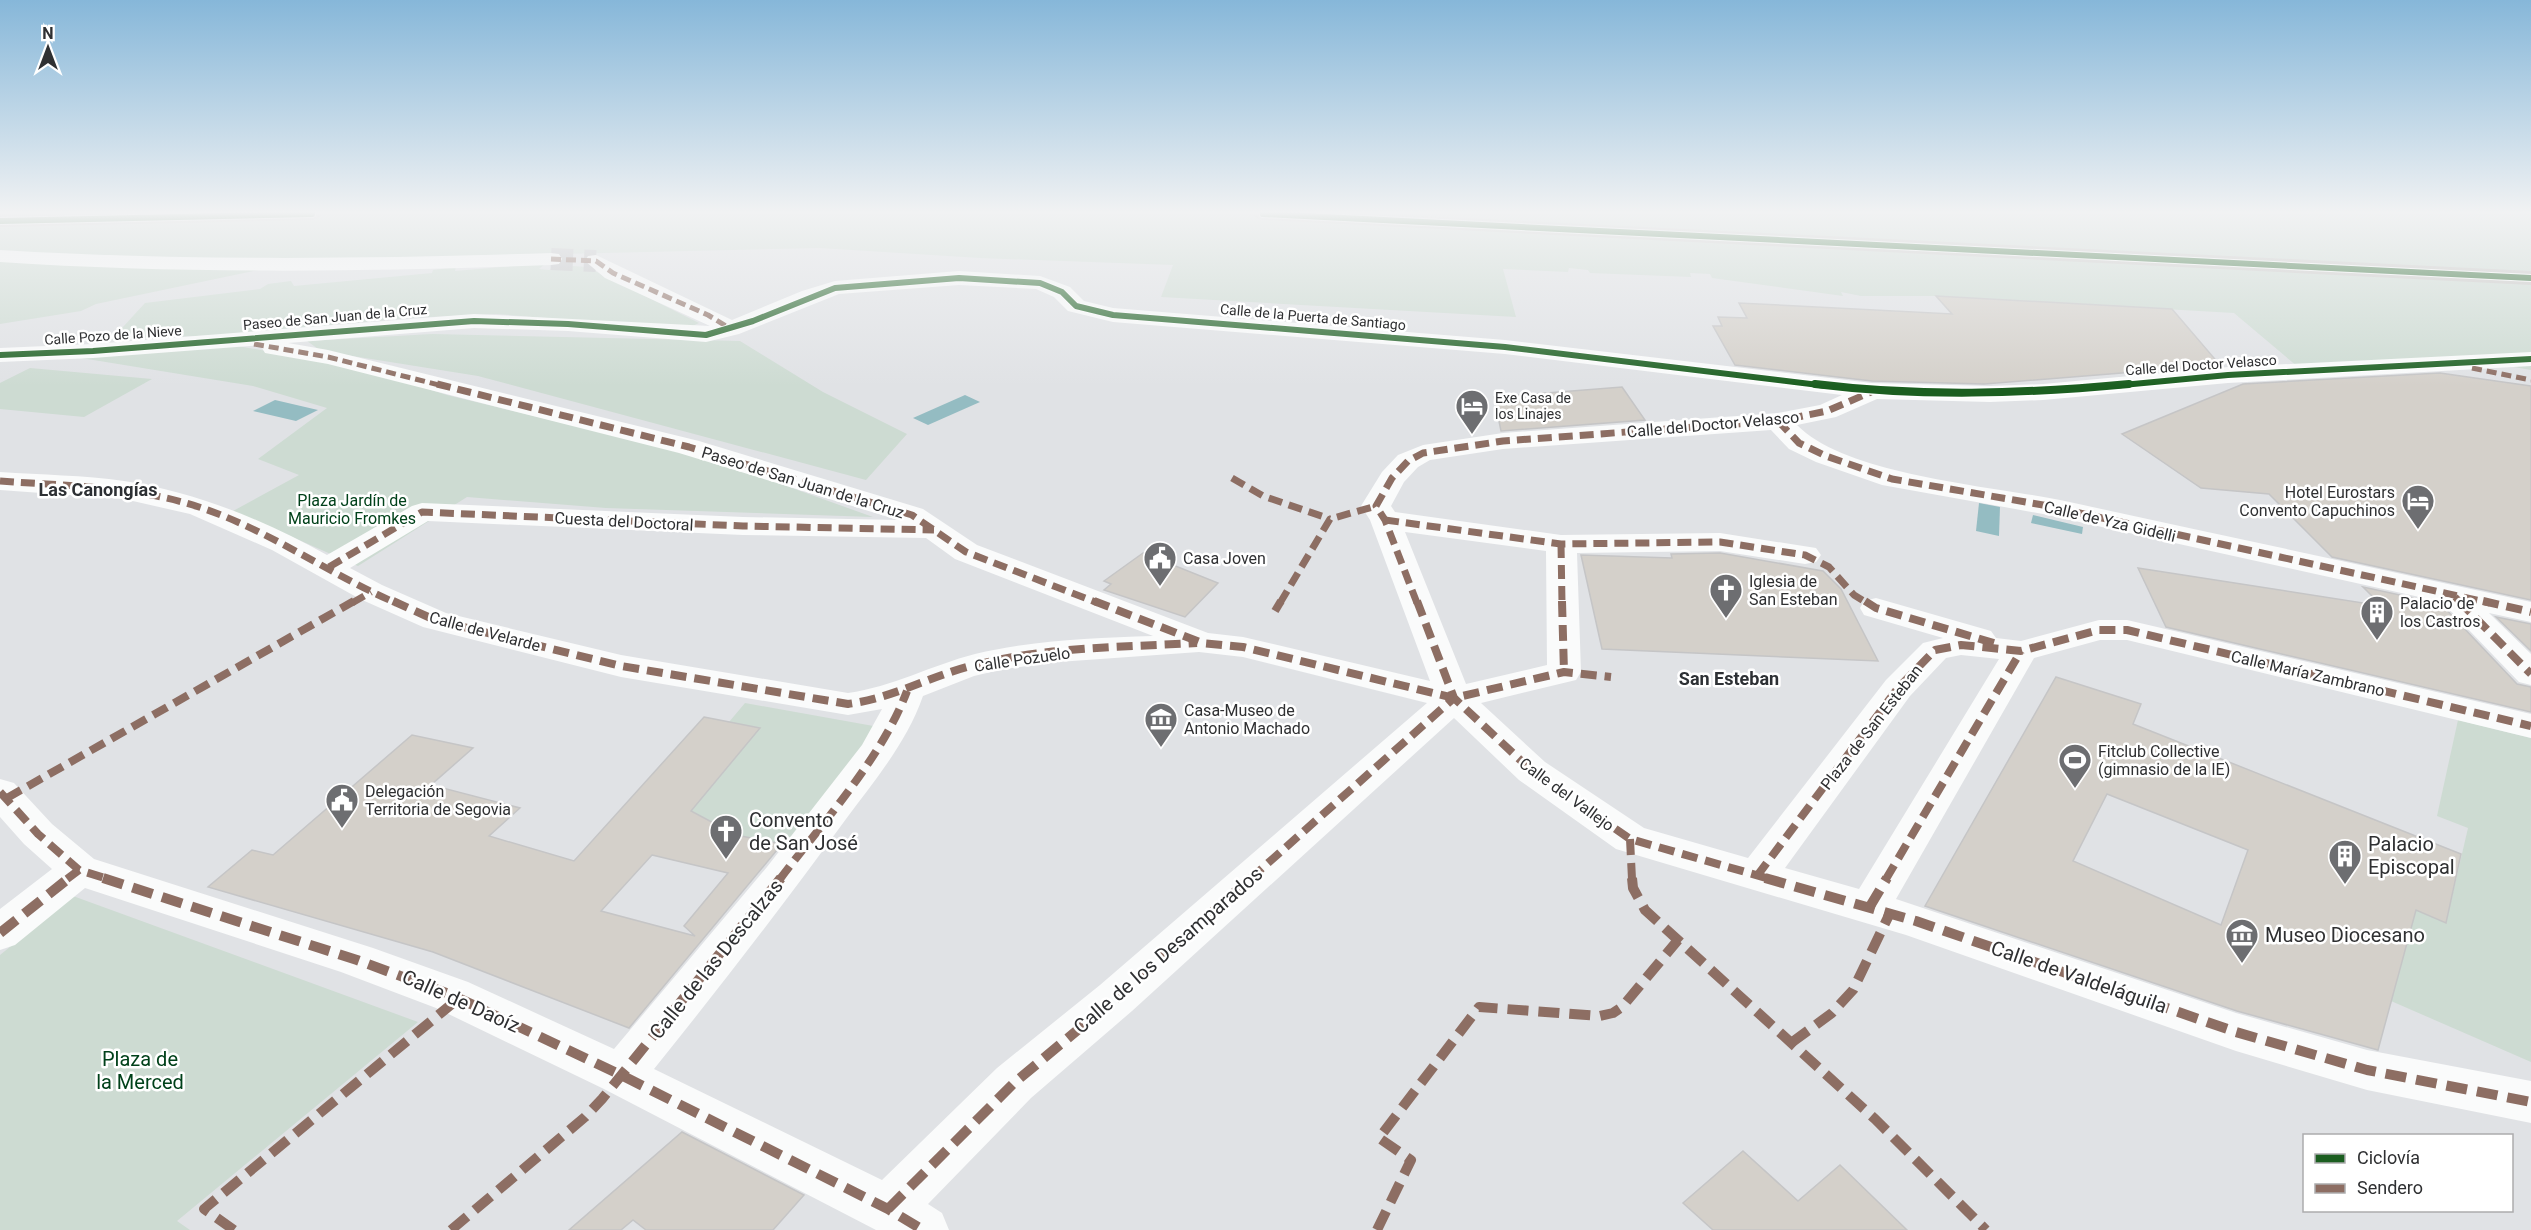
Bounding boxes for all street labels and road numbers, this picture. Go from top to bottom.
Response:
street label: Paseo de San Juan de la Cruz [242,301,428,333]
street label: Calle de la Puerta de Santiago [1219,301,1407,333]
street label: Calle Pozo de la Nieve [44,322,182,348]
street label: Calle del Doctor Velasco [2125,352,2277,378]
street label: Calle del Doctor Velasco [1626,407,1800,442]
street label: Paseo de San Juan de la Cruz [699,443,906,522]
street label: Calle de Yza Gidelli [2042,497,2178,546]
street label: Cuesta del Doctoral [554,508,694,535]
street label: Calle de Velarde [427,607,543,655]
street label: Calle Pozuelo [973,643,1071,676]
street label: Calle María Zambrano [2229,647,2387,700]
street label: Plaza de San Esteban [1817,661,1926,794]
street label: Calle del Vallejo [1516,754,1618,835]
street label: Calle de los Desamparados [1069,861,1267,1039]
street label: Calle de las Descalzas [644,874,788,1044]
street label: Calle de Valdeláguila [1988,936,2170,1018]
street label: Calle de Daoíz [398,964,524,1038]

